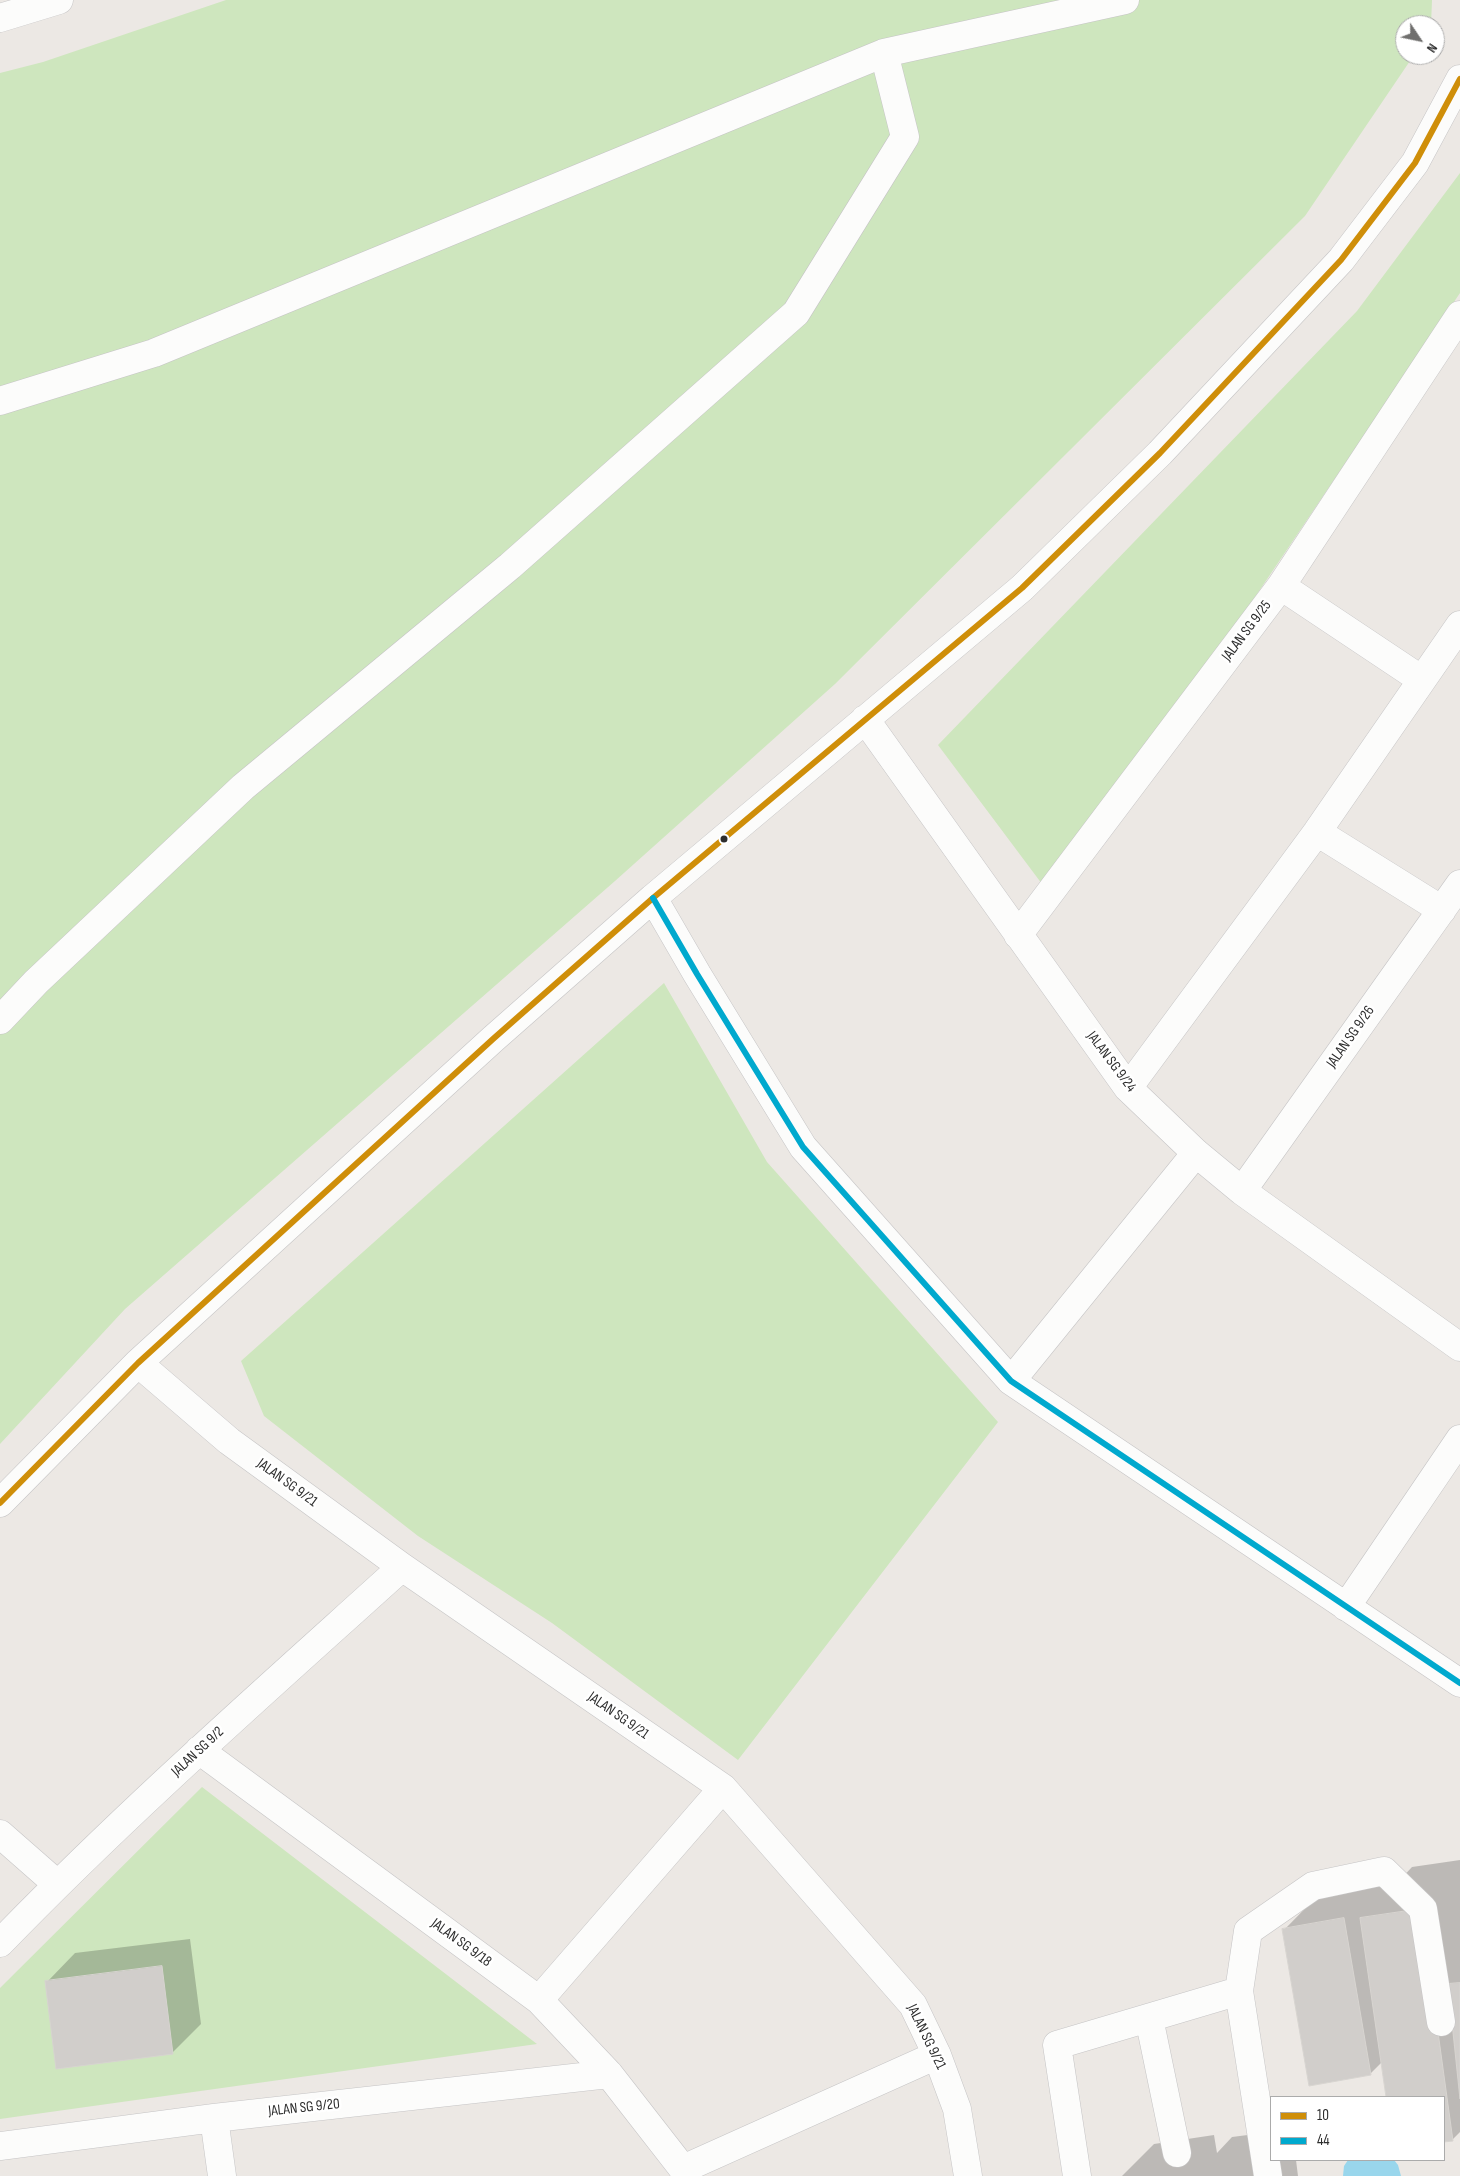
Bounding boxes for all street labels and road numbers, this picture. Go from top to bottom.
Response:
street label: JALAN SG 9/25 [1218,597,1276,665]
street label: JALAN SG 9/26 [1323,1002,1379,1072]
street label: JALAN SG 9/24 [1082,1028,1140,1096]
street label: JALAN SG 9/21 [253,1455,321,1511]
street label: JALAN SG 9/21 [584,1688,652,1744]
street label: JALAN SG 9/2 [168,1723,228,1781]
street label: JALAN SG 9/18 [427,1915,495,1971]
street label: JALAN SG 9/21 [902,2001,950,2073]
street label: JALAN SG 9/20 [267,2095,341,2121]

